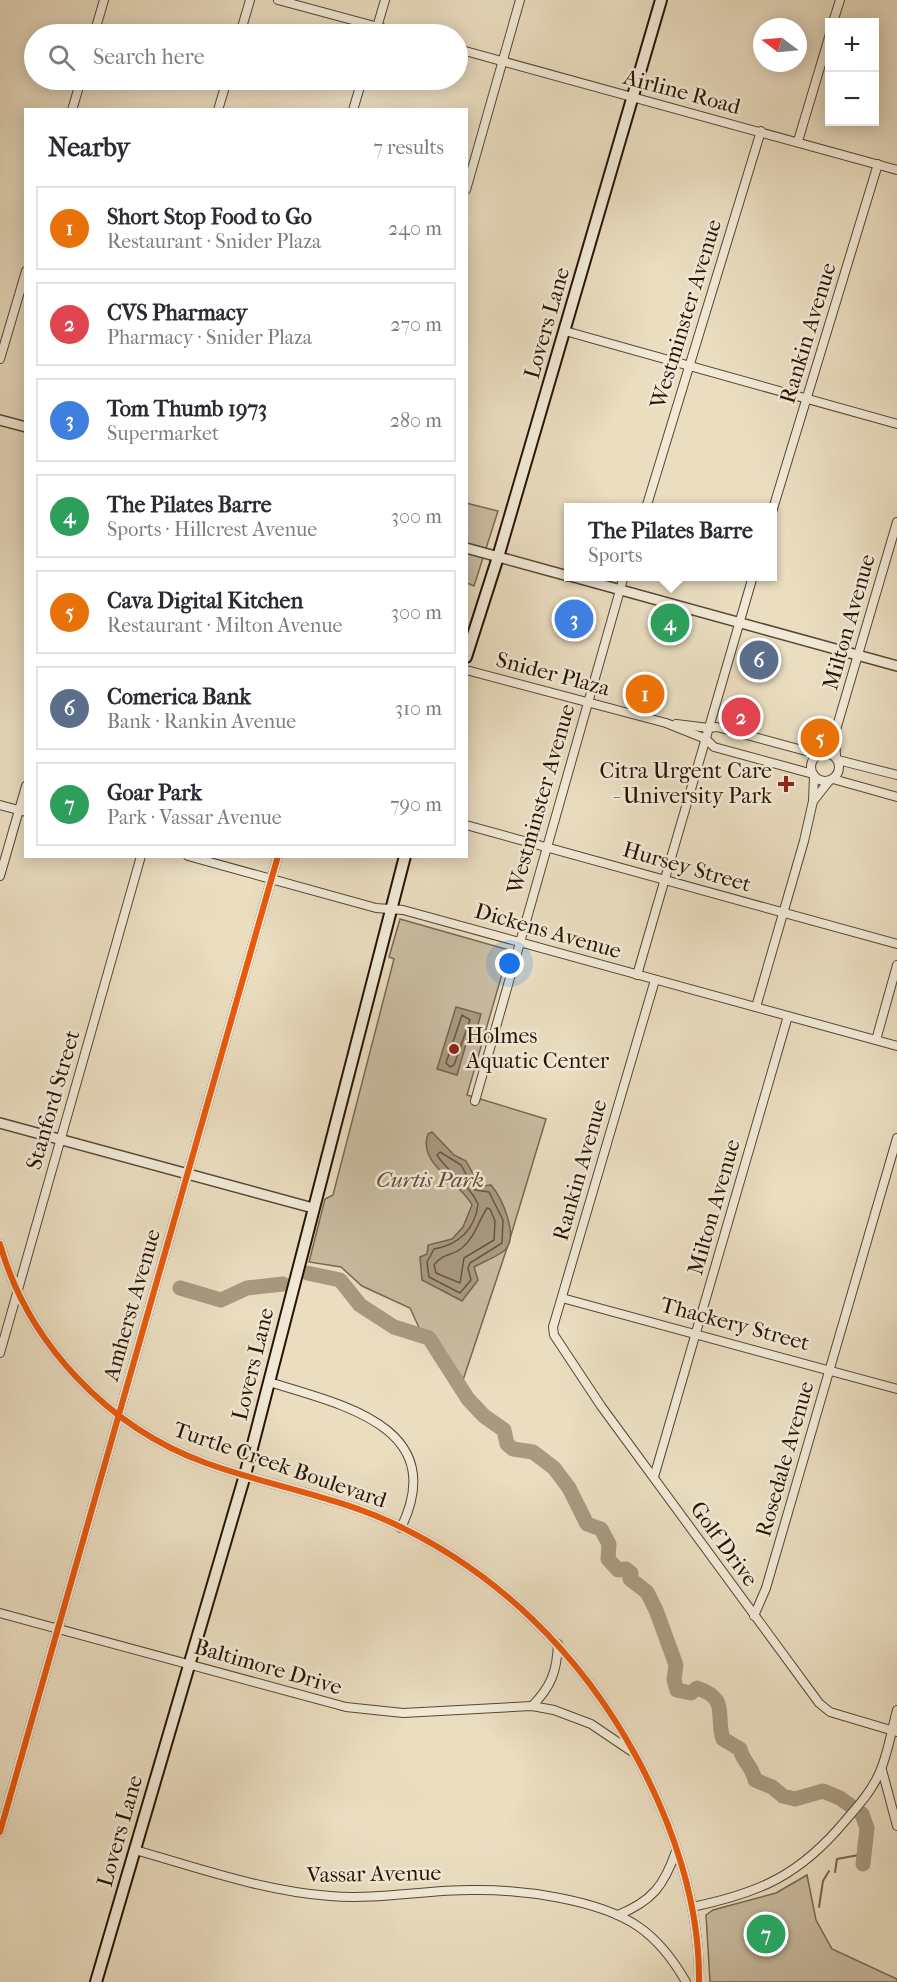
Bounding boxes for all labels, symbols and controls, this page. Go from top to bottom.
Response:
north arrow [753,18,807,72]
map controls [825,18,879,126]
button: + [825,18,879,72]
search box [24,24,468,90]
icon: search [45,41,78,74]
text: Search here [93,44,205,70]
street label: Airline Road [620,64,744,120]
button: − [825,72,879,126]
text: Nearby [48,132,130,163]
text: 7 results [373,136,444,159]
text: Short Stop Food to Go [107,204,312,230]
street label: Westminster Avenue [645,216,727,413]
text: 1 [66,217,73,240]
text: 240 m [388,217,442,240]
text: Restaurant · Snider Plaza [107,230,321,253]
street label: Rankin Avenue [774,259,842,406]
street label: Lovers Lane [519,264,575,382]
text: CVS Pharmacy [107,300,247,326]
text: 2 [64,313,75,336]
text: 270 m [390,313,442,336]
text: Pharmacy · Snider Plaza [107,326,312,349]
text: Tom Thumb 1973 [107,396,267,422]
text: 3 [65,409,74,432]
text: 280 m [390,409,442,432]
text: Supermarket [107,422,219,445]
text: The Pilates Barre [107,492,272,518]
popup [564,503,777,581]
text: 4 [64,505,75,528]
text: 300 m [391,505,442,528]
text: Sports · Hillcrest Avenue [107,518,317,541]
text: The Pilates Barre [588,518,753,544]
text: Sports [588,544,642,567]
street label: Milton Avenue [817,551,881,693]
text: Cava Digital Kitchen [107,588,303,614]
pin: 3 [554,596,594,642]
pin: 4 [650,600,690,646]
text: 5 [65,601,74,624]
text: 300 m [391,601,442,624]
text: Restaurant · Milton Avenue [107,614,342,637]
pin: 6 [740,638,778,682]
street label: Snider Plaza [493,646,614,702]
pin: 1 [626,672,664,716]
text: Comerica Bank [107,684,251,710]
pin: 2 [722,694,760,740]
text: 6 [64,697,75,720]
text: 310 m [395,697,442,720]
street label: Westminster Avenue [501,701,581,898]
text: Bank · Rankin Avenue [107,710,296,733]
pin: 5 [800,716,840,760]
place label: Citra Urgent Care - University Park [600,758,773,809]
marker: Citra Urgent Care - University Park [777,775,795,793]
text: Goar Park [107,780,202,806]
text: 7 [65,793,74,816]
text: 790 m [390,793,442,816]
text: Park · Vassar Avenue [107,806,282,829]
street label: Hursey Street [620,836,754,898]
street label: Dickens Avenue [472,898,624,964]
your location [495,949,524,978]
place label: Holmes Aquatic Center [465,1023,610,1074]
street label: Stanford Street [21,1027,85,1173]
marker: Holmes Aquatic Center [447,1042,461,1056]
street label: Rankin Avenue [547,1096,613,1244]
street label: Milton Avenue [682,1136,746,1278]
park label: Curtis Park [376,1167,484,1193]
street label: Amherst Avenue [98,1226,166,1385]
street label: Thackery Street [658,1292,812,1356]
street label: Lovers Lane [226,1305,280,1423]
street label: Rosedale Avenue [750,1378,820,1540]
street label: Turtle Creek Boulevard [170,1416,391,1514]
street label: Golf Drive [685,1497,763,1592]
street label: Baltimore Drive [191,1633,345,1701]
street label: Lovers Lane [92,1772,148,1890]
street label: Vassar Avenue [305,1860,442,1888]
pin: 7 [746,1912,786,1956]

